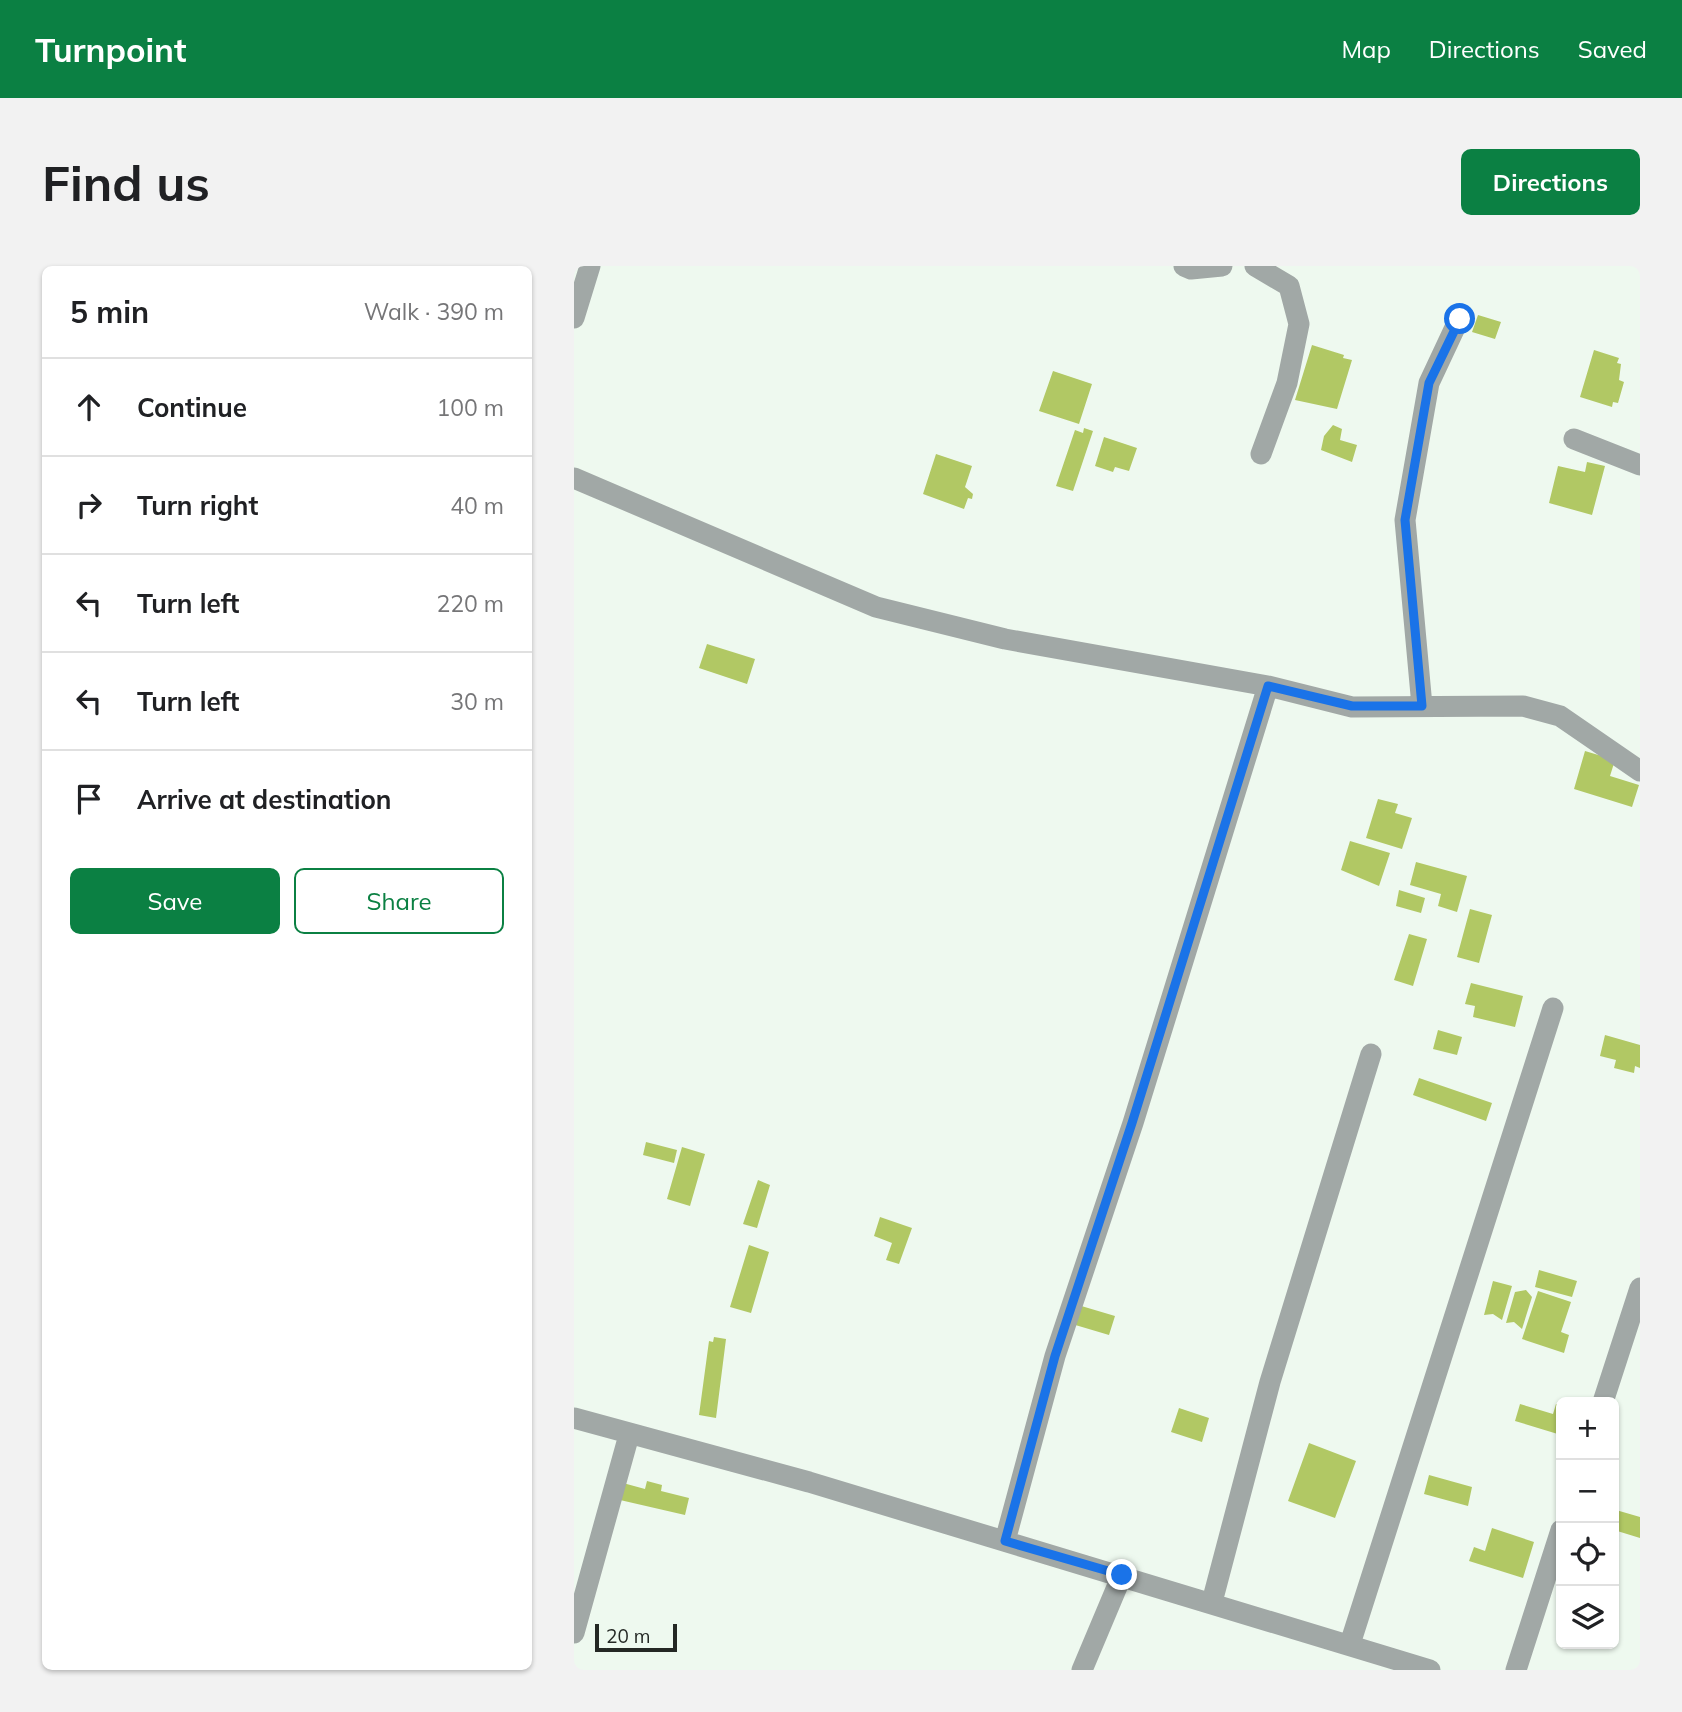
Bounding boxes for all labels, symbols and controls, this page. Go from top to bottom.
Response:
text: Turnpoint [35,29,187,70]
text: Map [1341,34,1391,64]
text: Directions [1429,34,1540,64]
text: Saved [1578,34,1647,64]
button: Directions [1461,149,1640,215]
text: Find us [42,152,210,213]
text: 5 min [70,293,149,331]
text: Walk · 390 m [364,297,504,326]
route start [1444,303,1475,334]
icon: ahead [70,388,108,426]
text: Continue [137,391,247,424]
text: 100 m [436,393,504,422]
icon: right [70,486,108,524]
text: Turn right [137,489,258,522]
text: 40 m [450,491,504,520]
icon: left [70,584,108,622]
text: Turn left [137,587,239,620]
text: 220 m [436,589,504,618]
icon: left [70,682,108,720]
text: Turn left [137,685,239,718]
text: 30 m [450,687,504,716]
icon: arrive [70,780,108,818]
text: Arrive at destination [137,783,392,816]
button: Save [70,868,280,934]
button: Share [294,868,504,934]
map controls [1556,1397,1619,1649]
button: + [1556,1397,1619,1460]
button: − [1556,1460,1619,1523]
button: locate [1556,1523,1619,1586]
route end [1106,1559,1137,1590]
button: layers [1556,1586,1619,1649]
scale bar [595,1621,677,1653]
text: 20 m [606,1624,650,1648]

